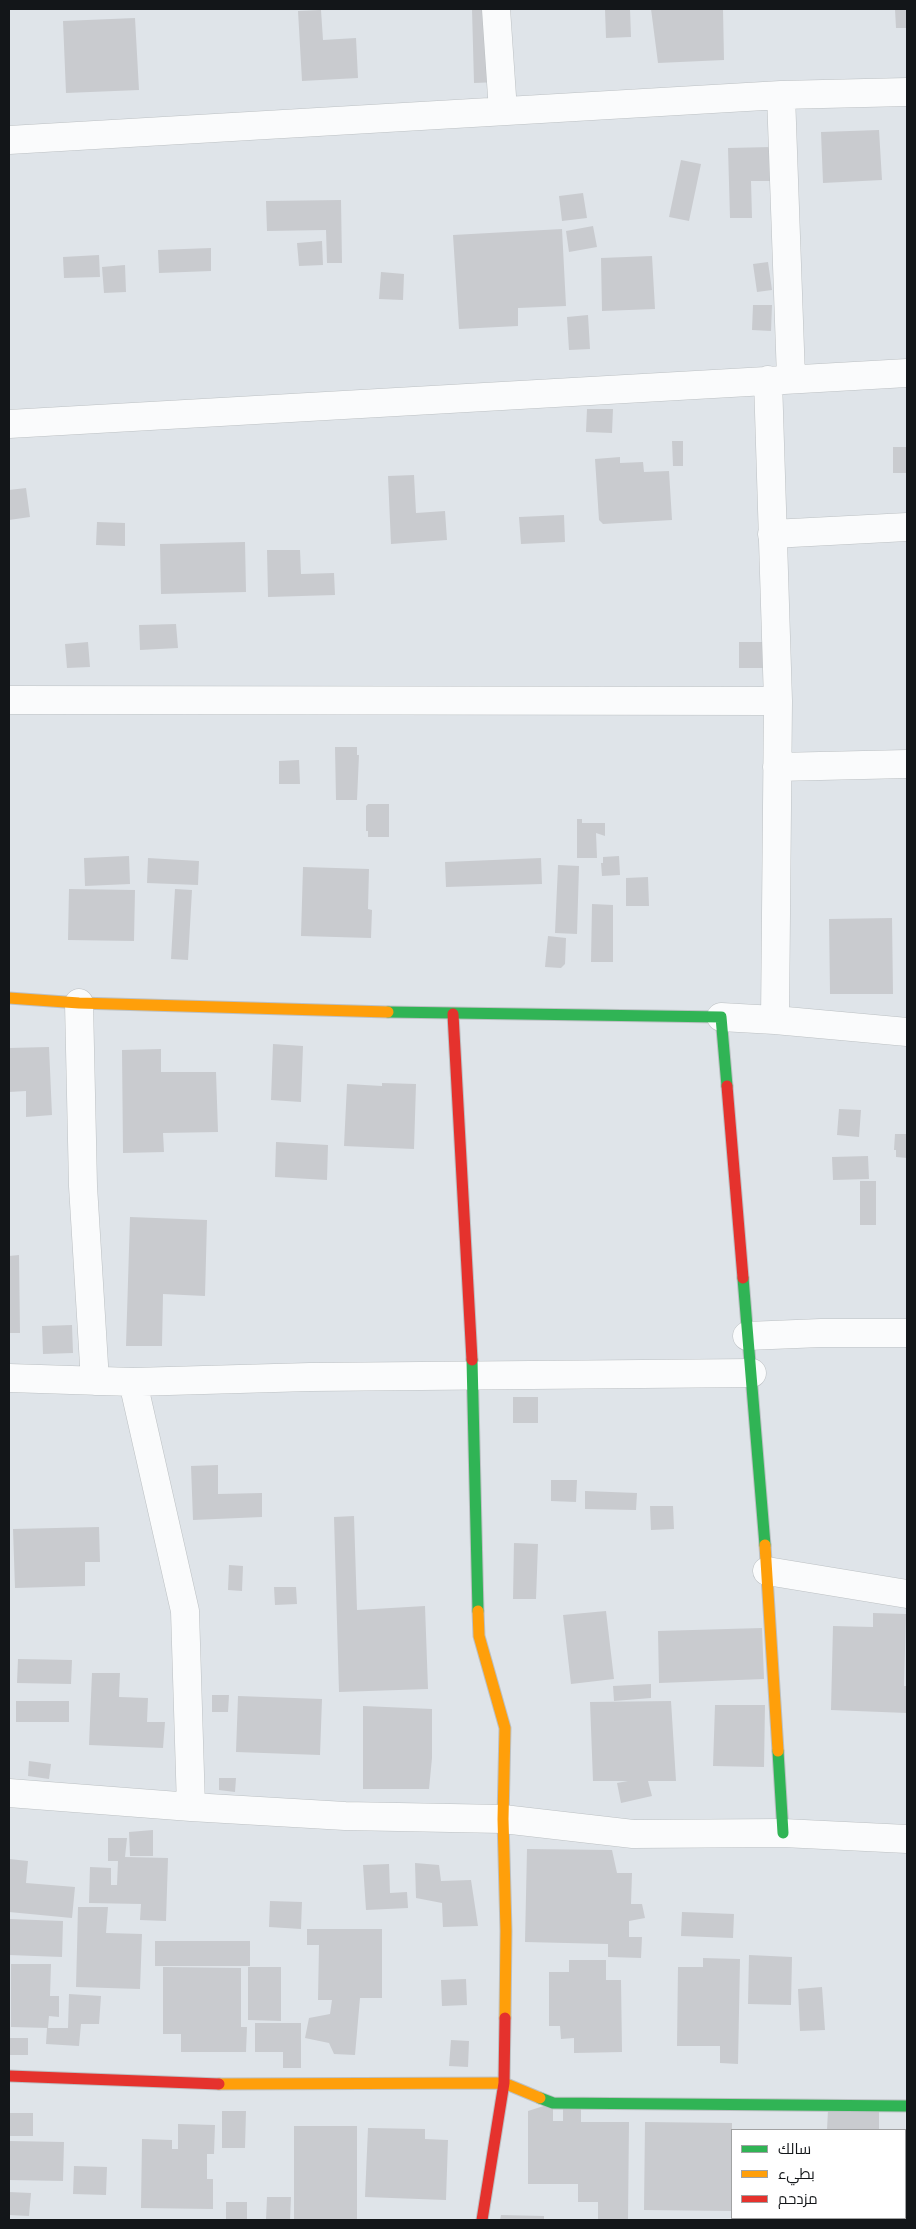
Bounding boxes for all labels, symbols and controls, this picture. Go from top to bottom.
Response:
legend [731,2129,906,2219]
text: سالك [778,2138,811,2158]
text: بطيء [778,2163,815,2183]
text: مزدحم [778,2188,818,2208]

